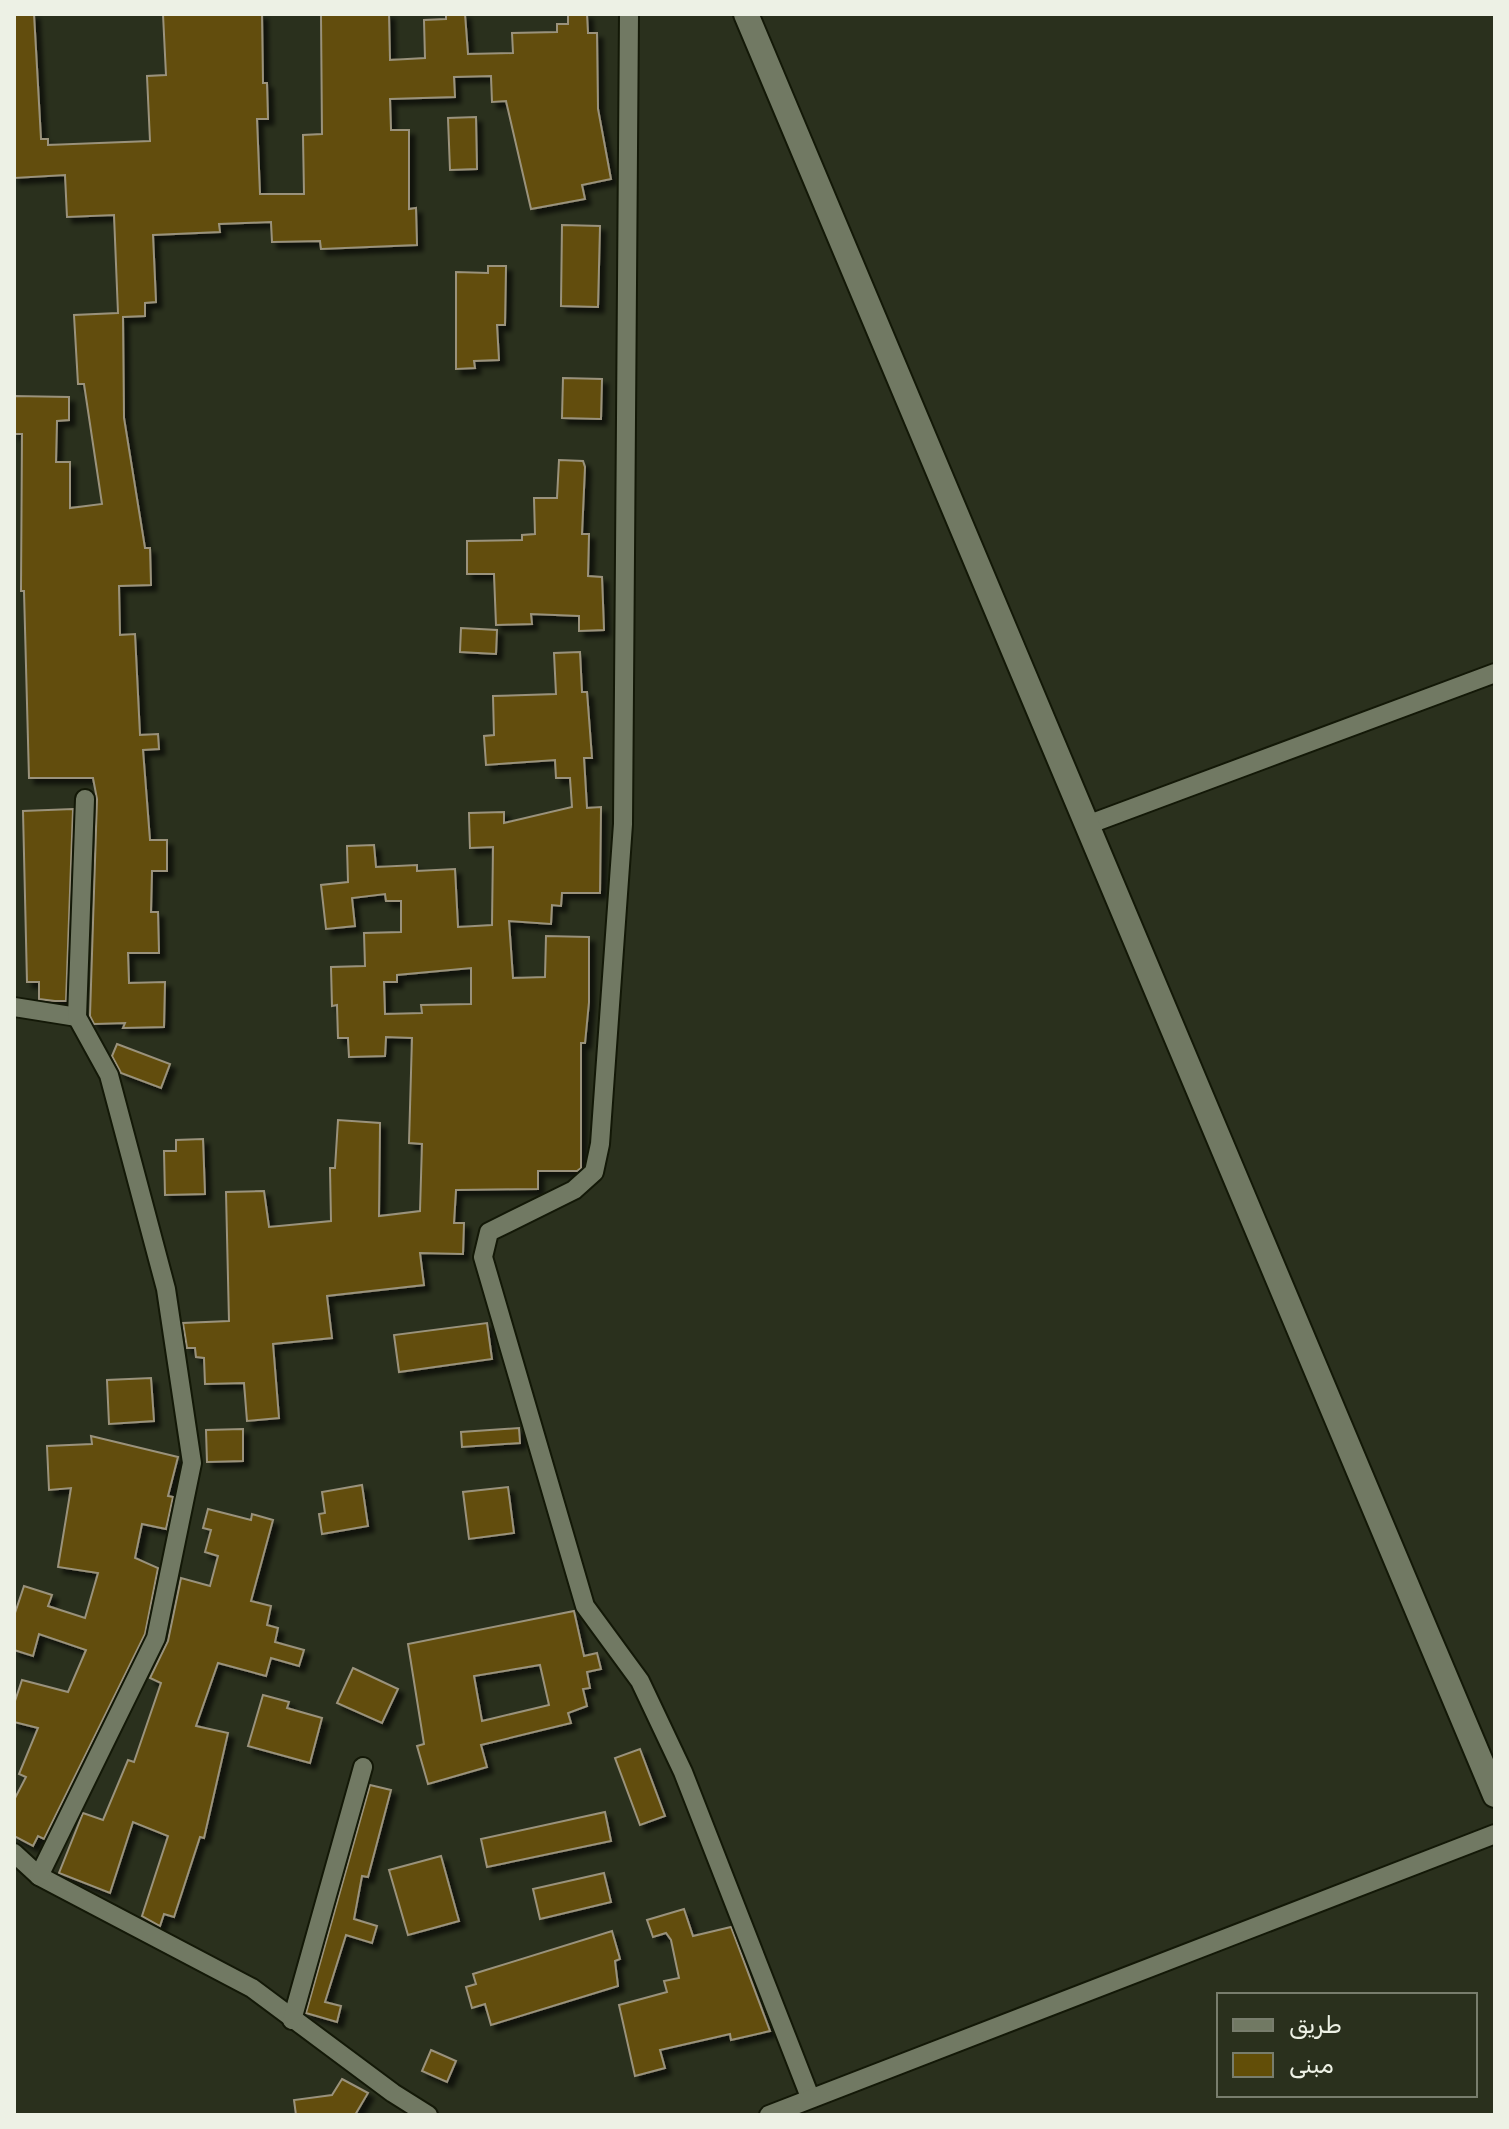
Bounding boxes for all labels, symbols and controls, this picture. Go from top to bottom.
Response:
legend [1217,1993,1477,2097]
text: طريق [1289,2011,1342,2039]
text: مبنى [1289,2051,1334,2079]

